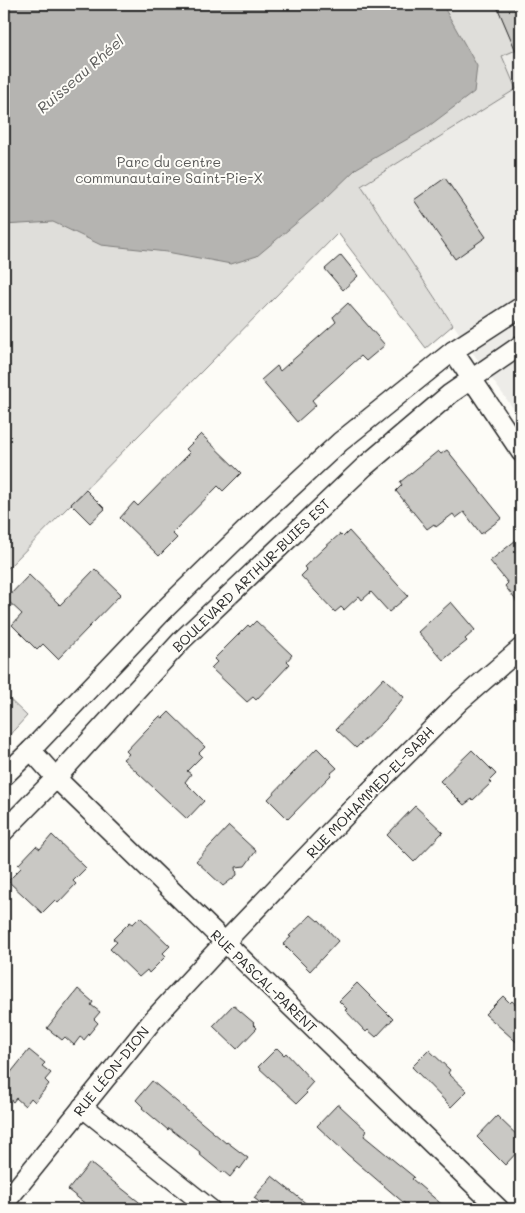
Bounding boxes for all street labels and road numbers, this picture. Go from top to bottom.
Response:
street label: BOULEVARD ARTHUR-BUIES EST [168,494,334,656]
street label: RUE MOHAMMED-EL-SABH [302,722,438,862]
street label: RUE PASCAL-PARENT [207,925,321,1037]
street label: RUE LÉON-DION [69,1022,153,1120]

